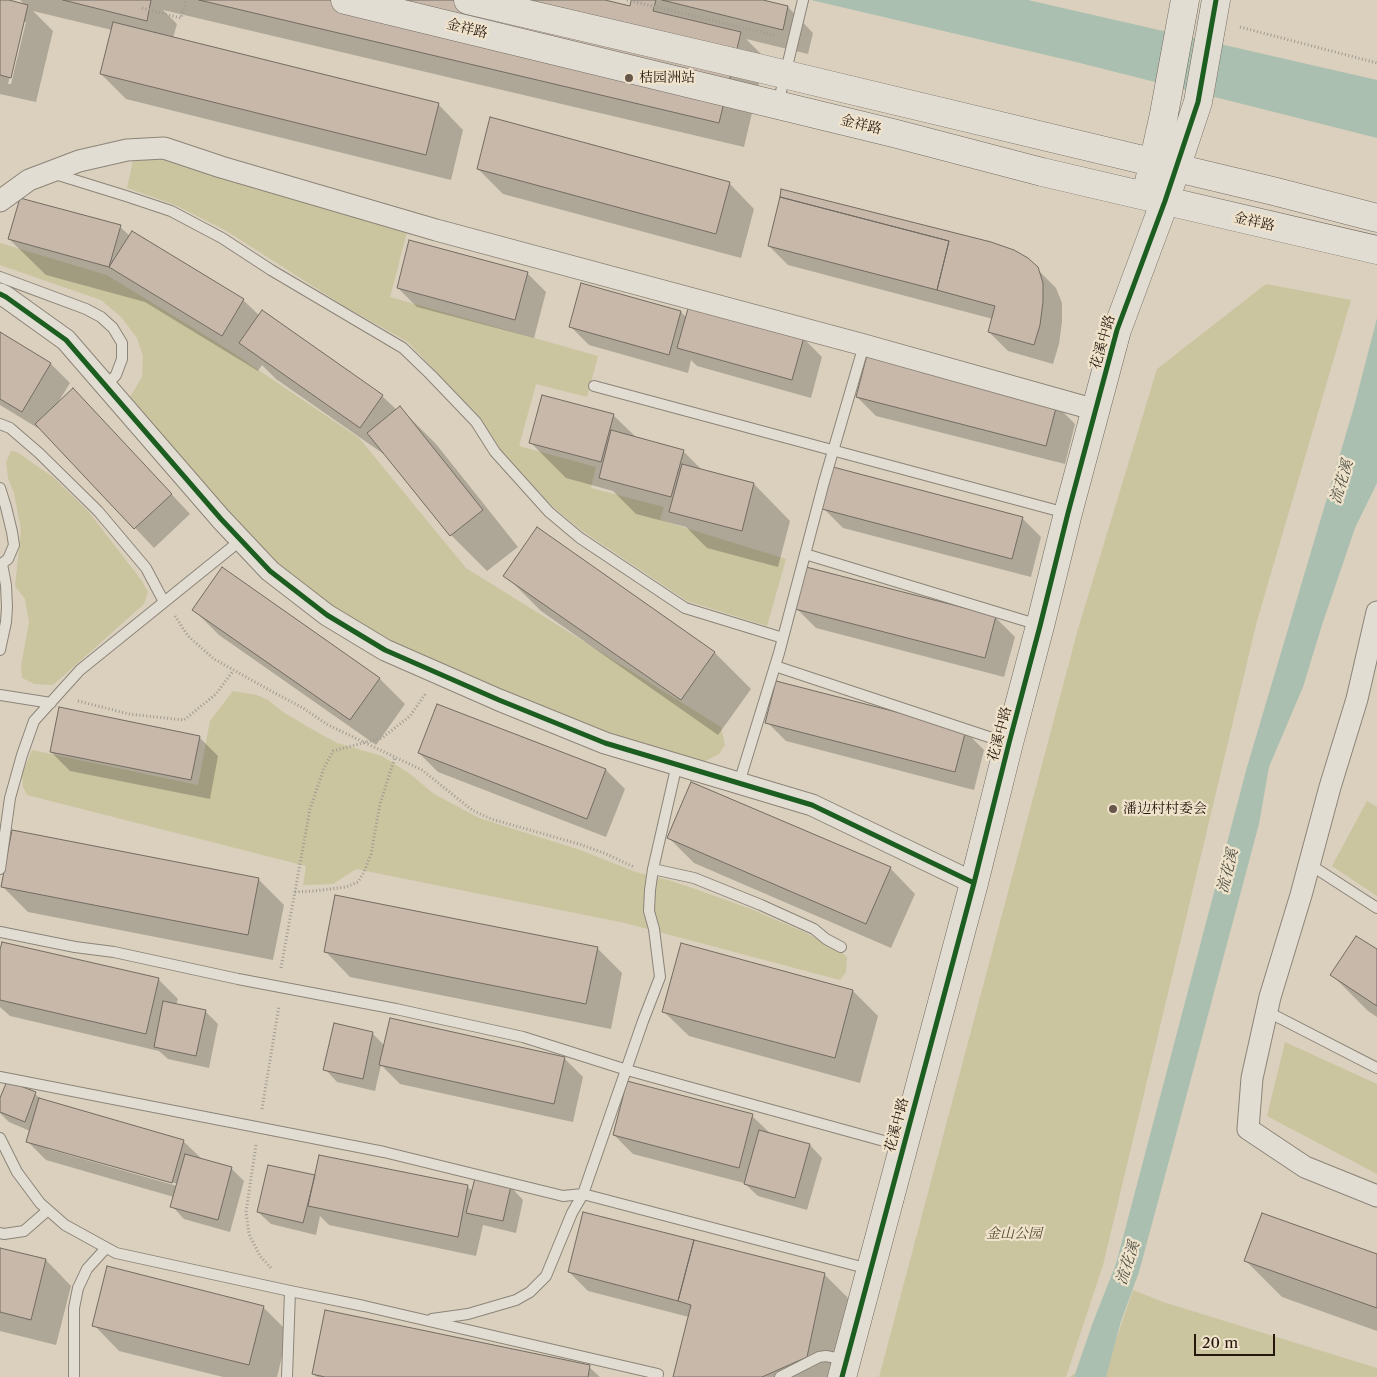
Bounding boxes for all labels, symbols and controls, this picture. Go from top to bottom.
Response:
street label: 金祥路 [445,16,489,42]
place label: 桔园洲站 [639,70,695,86]
marker: 桔园洲站 [623,72,635,84]
street label: 金祥路 [839,112,883,138]
street label: 金祥路 [1232,209,1276,235]
street label: 花溪中路 [1087,313,1119,371]
water label: 流花溪 [1327,458,1357,506]
street label: 花溪中路 [985,705,1015,763]
place label: 潘边村村委会 [1123,801,1207,817]
marker: 潘边村村委会 [1107,803,1119,815]
water label: 流花溪 [1214,847,1242,895]
street label: 花溪中路 [882,1096,912,1154]
park label: 金山公园 [986,1226,1042,1242]
water label: 流花溪 [1112,1239,1144,1287]
scale bar [1197,1324,1278,1356]
text: 20 m [1202,1333,1238,1352]

